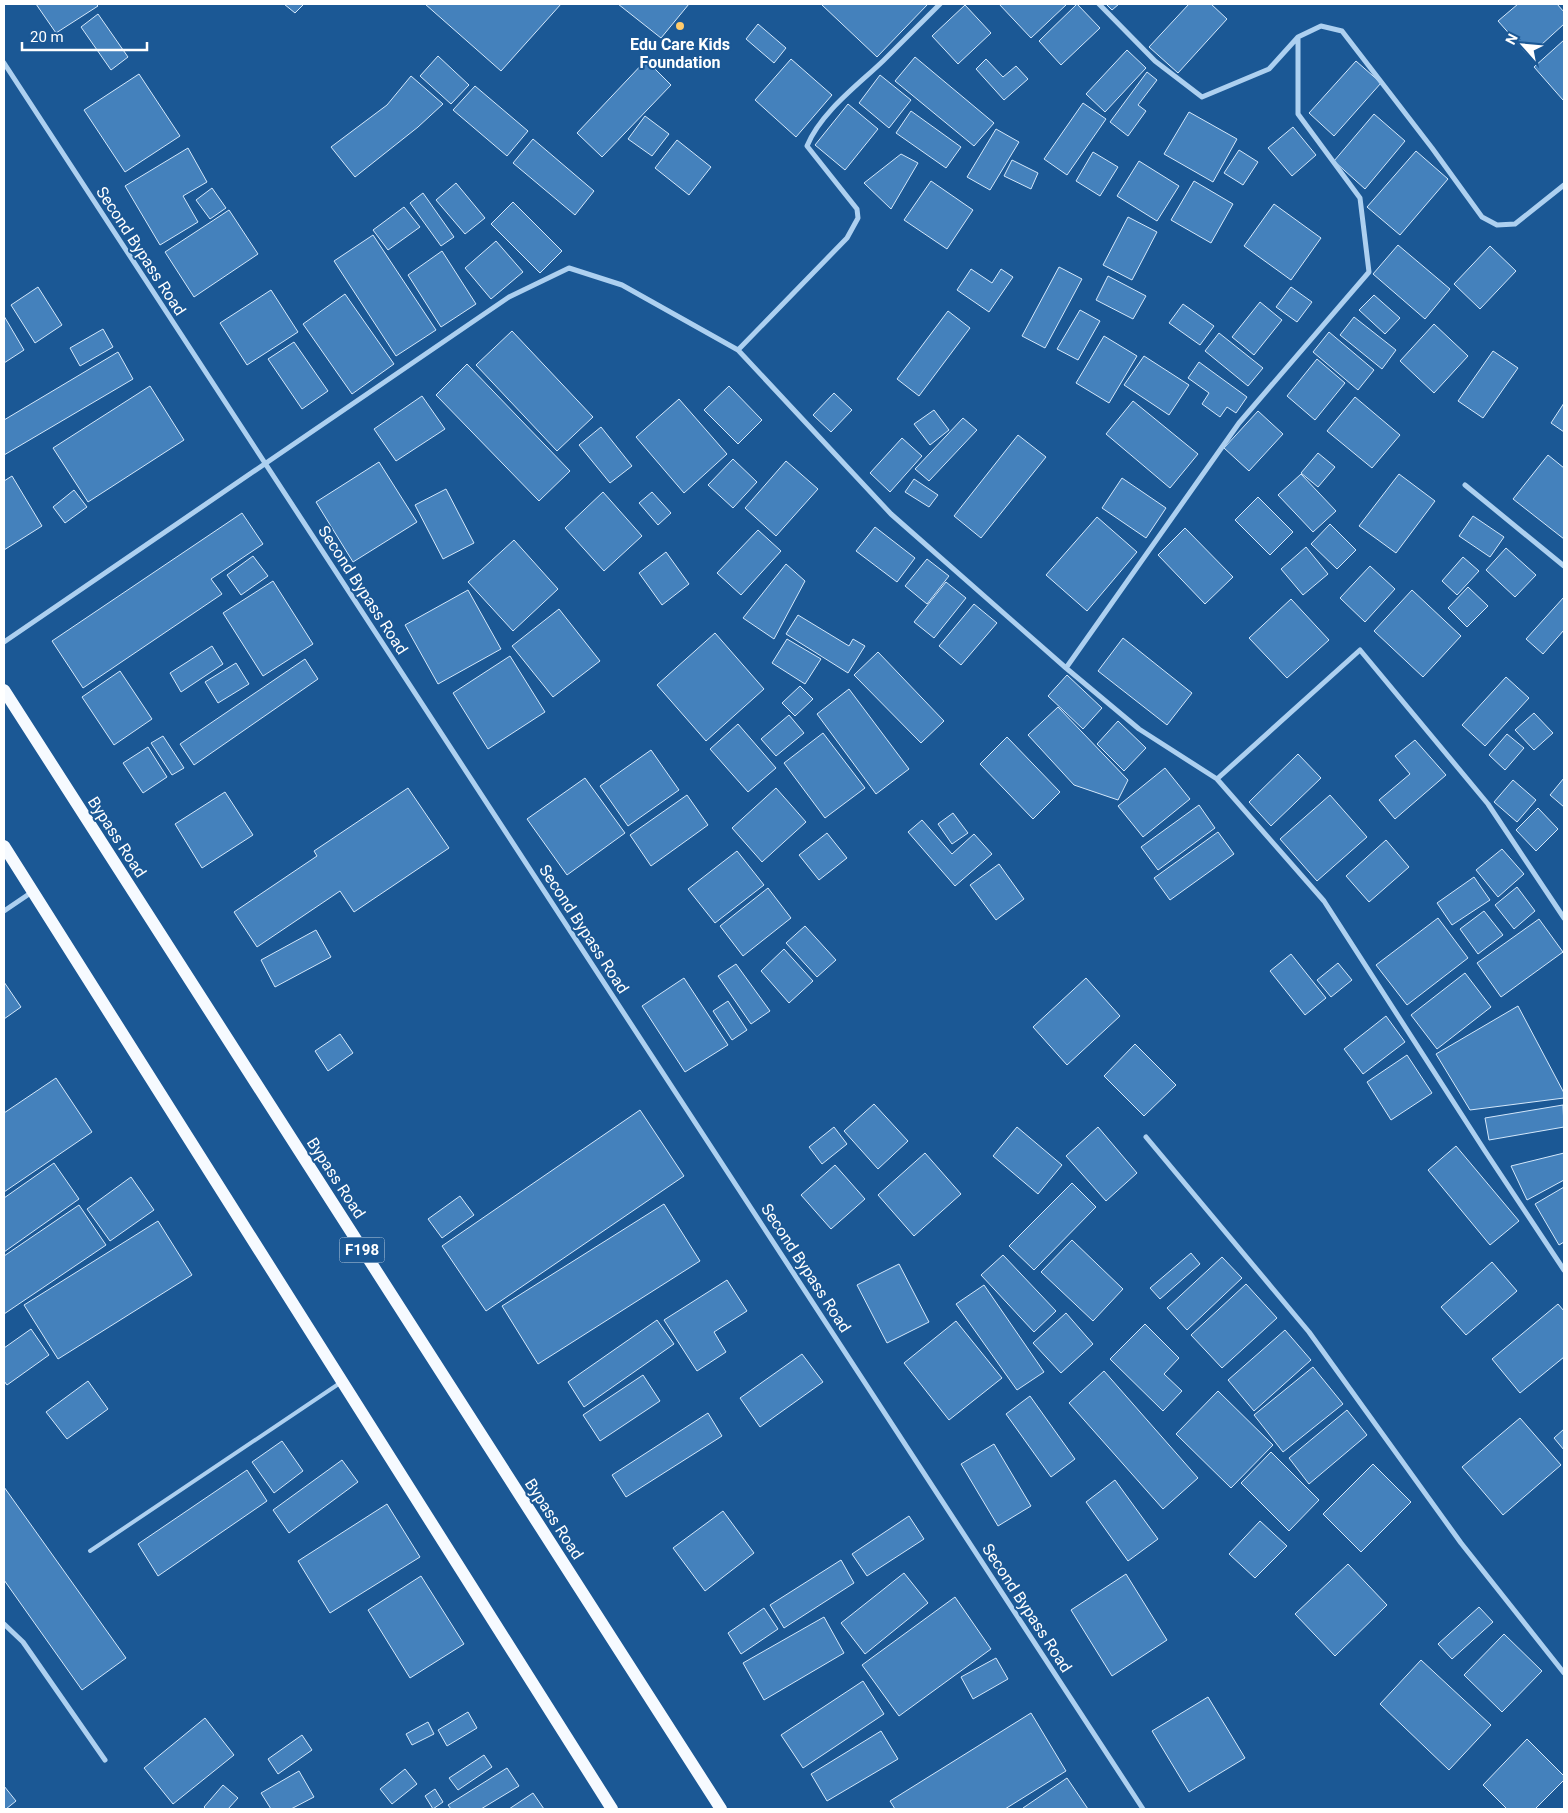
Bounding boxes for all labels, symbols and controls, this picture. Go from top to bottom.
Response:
scale bar [22,20,148,52]
marker: Edu Care Kids Foundation [674,20,686,32]
north arrow [1498,20,1548,70]
text: 20 m [30,28,64,46]
text: N [1502,31,1521,47]
place label: Edu Care Kids Foundation [630,35,730,72]
street label: Second Bypass Road [92,183,190,319]
street label: Second Bypass Road [314,522,412,658]
street label: Bypass Road [84,793,150,881]
street label: Second Bypass Road [535,861,633,997]
street label: Bypass Road [303,1134,369,1222]
street label: Second Bypass Road [757,1200,855,1336]
road number: F198 [340,1238,384,1262]
street label: Bypass Road [521,1475,587,1563]
street label: Second Bypass Road [978,1540,1076,1676]

